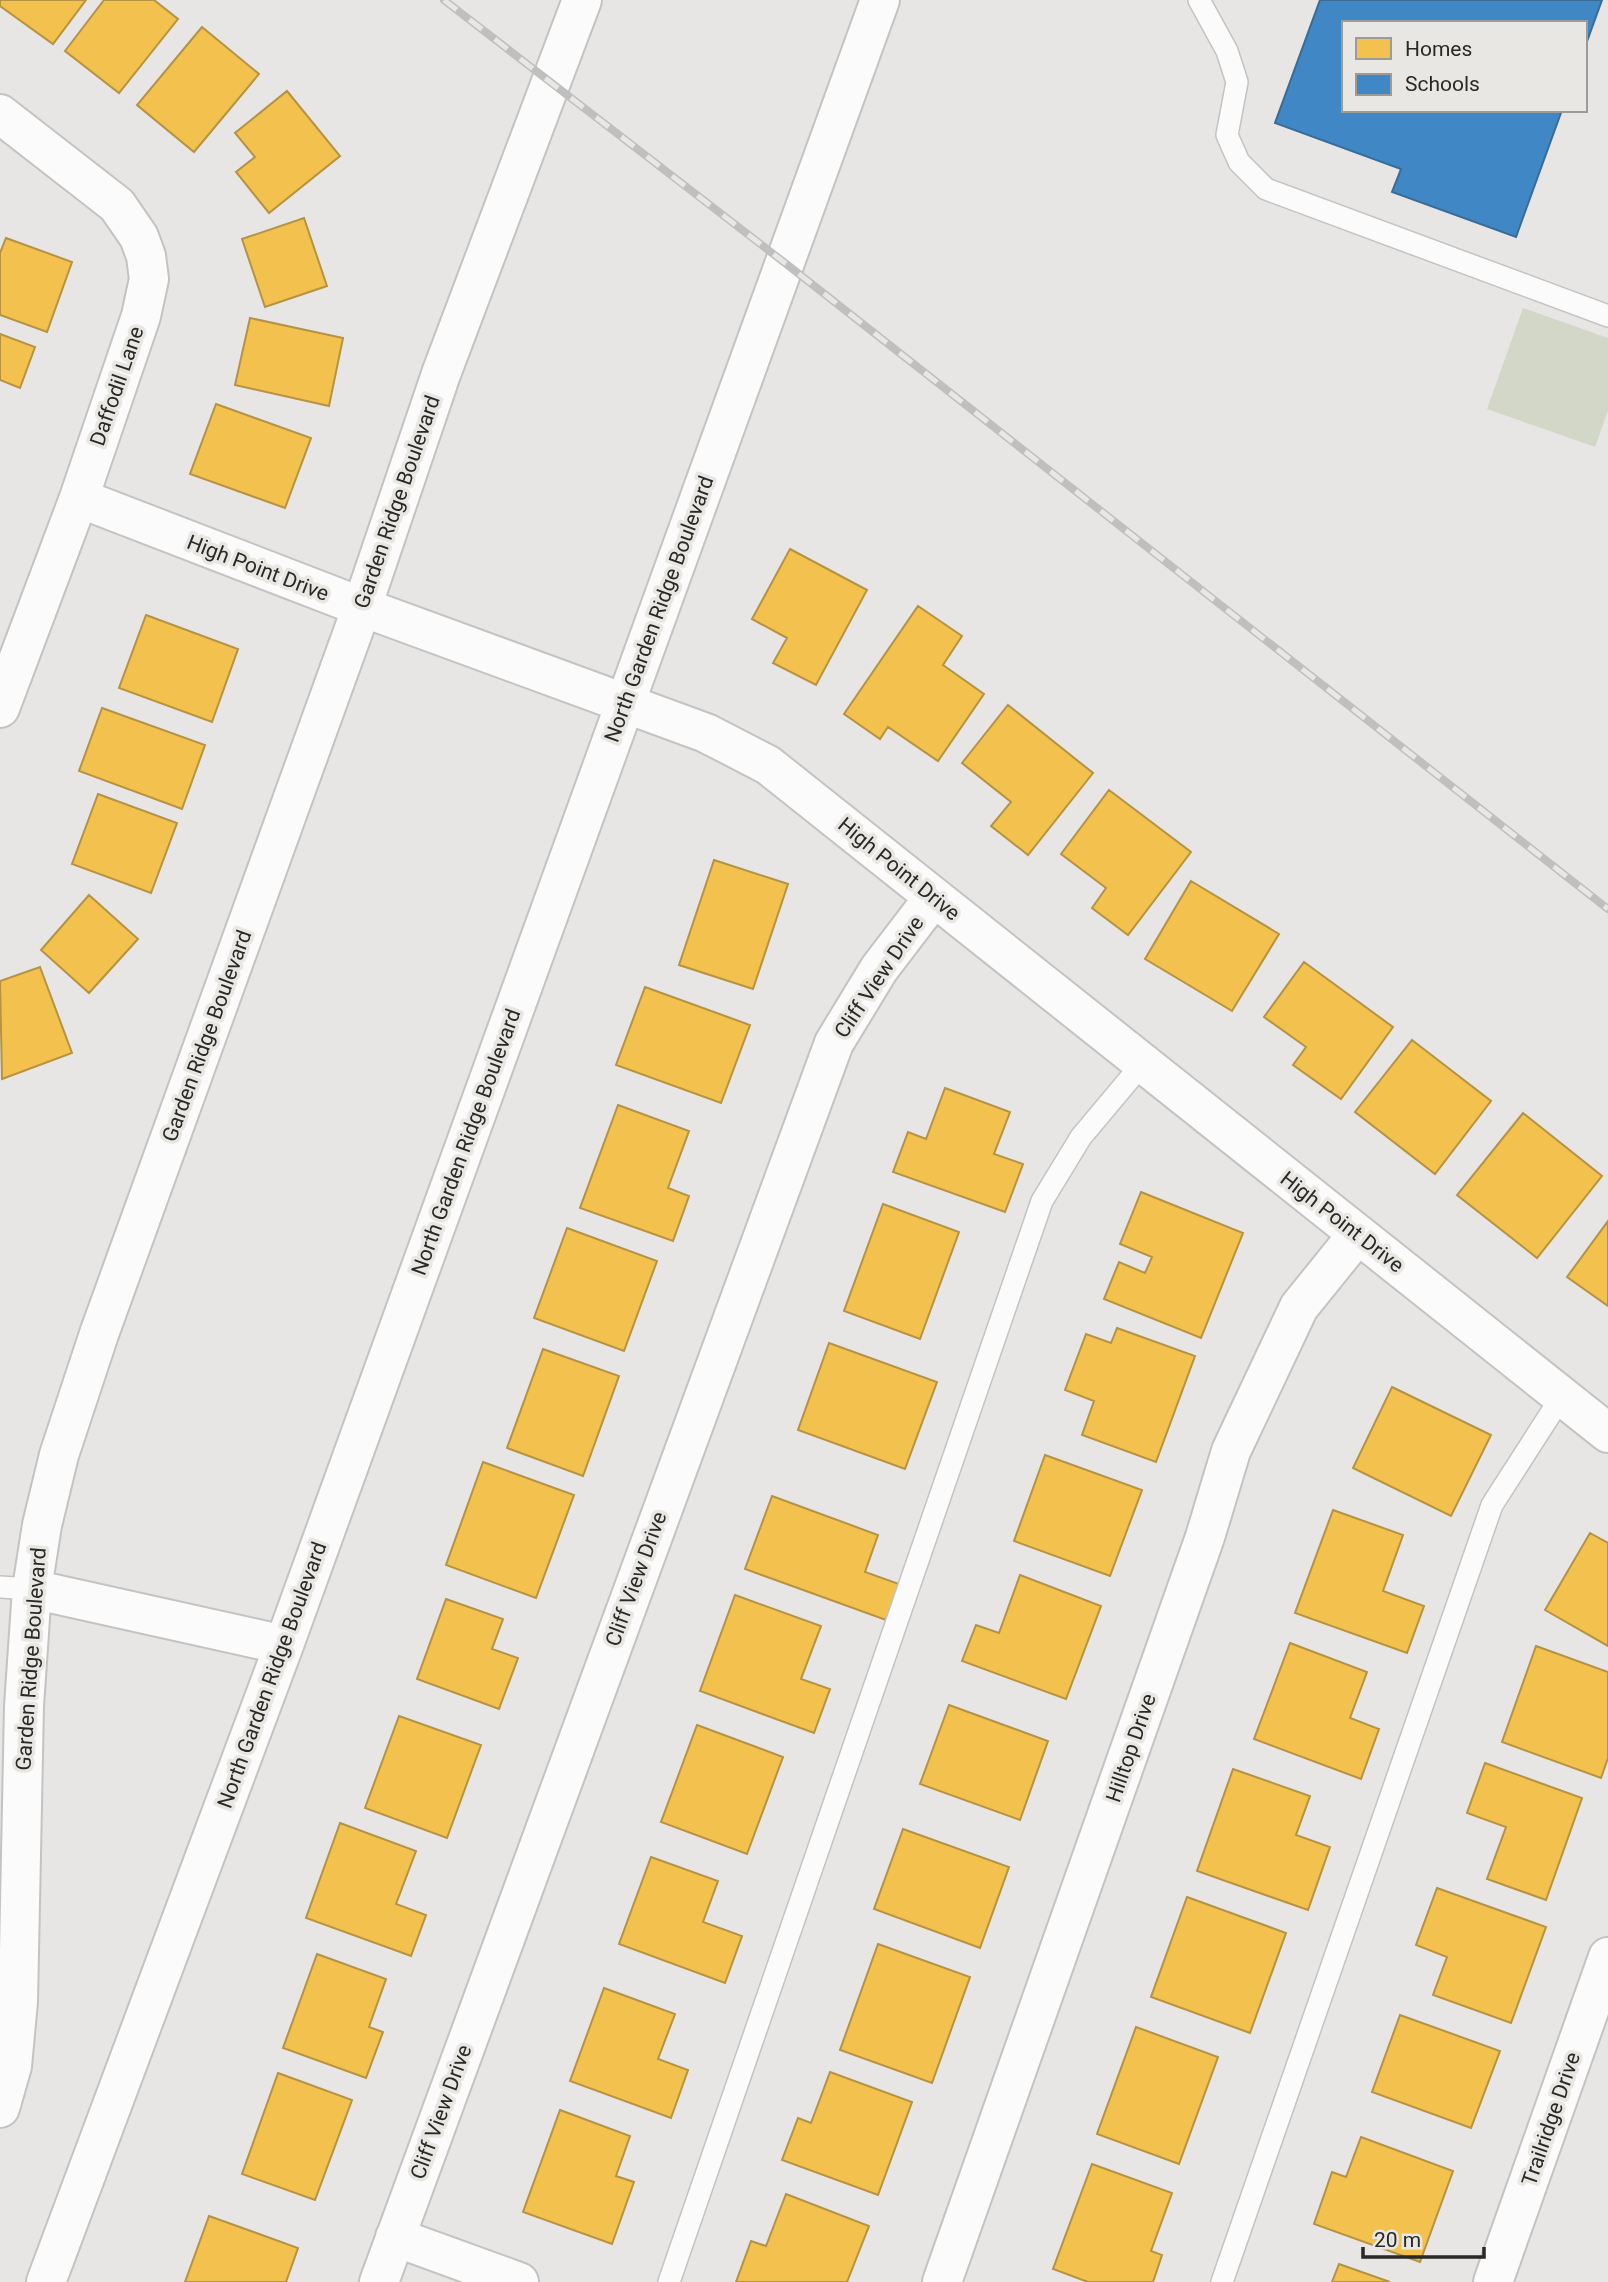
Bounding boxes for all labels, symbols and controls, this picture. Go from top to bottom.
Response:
legend [1342,21,1587,112]
text: Homes [1405,37,1472,61]
text: Schools [1405,72,1480,96]
street label: Daffodil Lane [85,323,149,449]
street label: Garden Ridge Boulevard [349,392,445,612]
street label: North Garden Ridge Boulevard [600,473,718,745]
street label: High Point Drive [184,530,332,606]
street label: High Point Drive [833,813,965,925]
street label: Cliff View Drive [829,912,929,1042]
street label: Garden Ridge Boulevard [158,927,256,1145]
street label: North Garden Ridge Boulevard [407,1006,525,1278]
street label: High Point Drive [1276,1166,1408,1278]
street label: Cliff View Drive [601,1508,671,1650]
street label: North Garden Ridge Boulevard [213,1539,331,1811]
street label: Garden Ridge Boulevard [11,1547,51,1771]
street label: Hilltop Drive [1101,1691,1161,1805]
street label: Cliff View Drive [406,2041,476,2183]
street label: Trailridge Drive [1517,2049,1585,2189]
scale bar [1363,2216,1484,2260]
text: 20 m [1374,2228,1421,2252]

